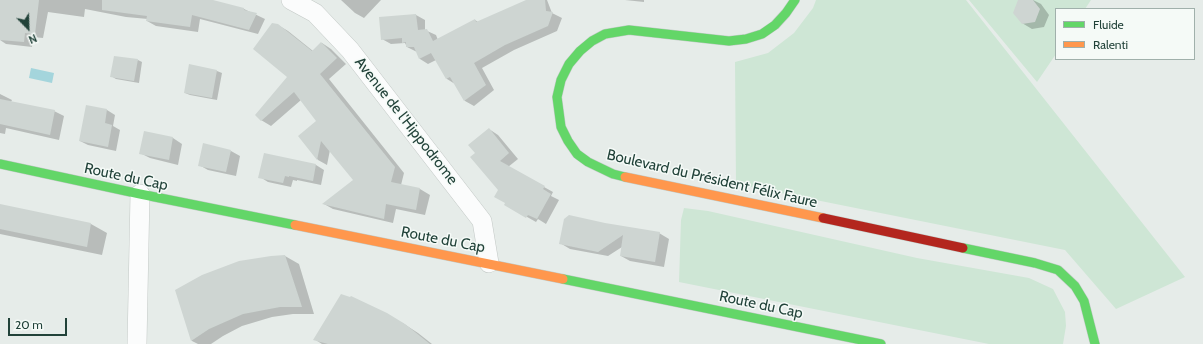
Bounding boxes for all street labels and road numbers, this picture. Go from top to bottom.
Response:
street label: Avenue de l'Hippodrome [351,54,461,188]
street label: Boulevard du Président Félix Faure [605,146,819,212]
street label: Route du Cap [82,159,170,195]
street label: Route du Cap [399,223,487,257]
street label: Route du Cap [717,287,805,323]

